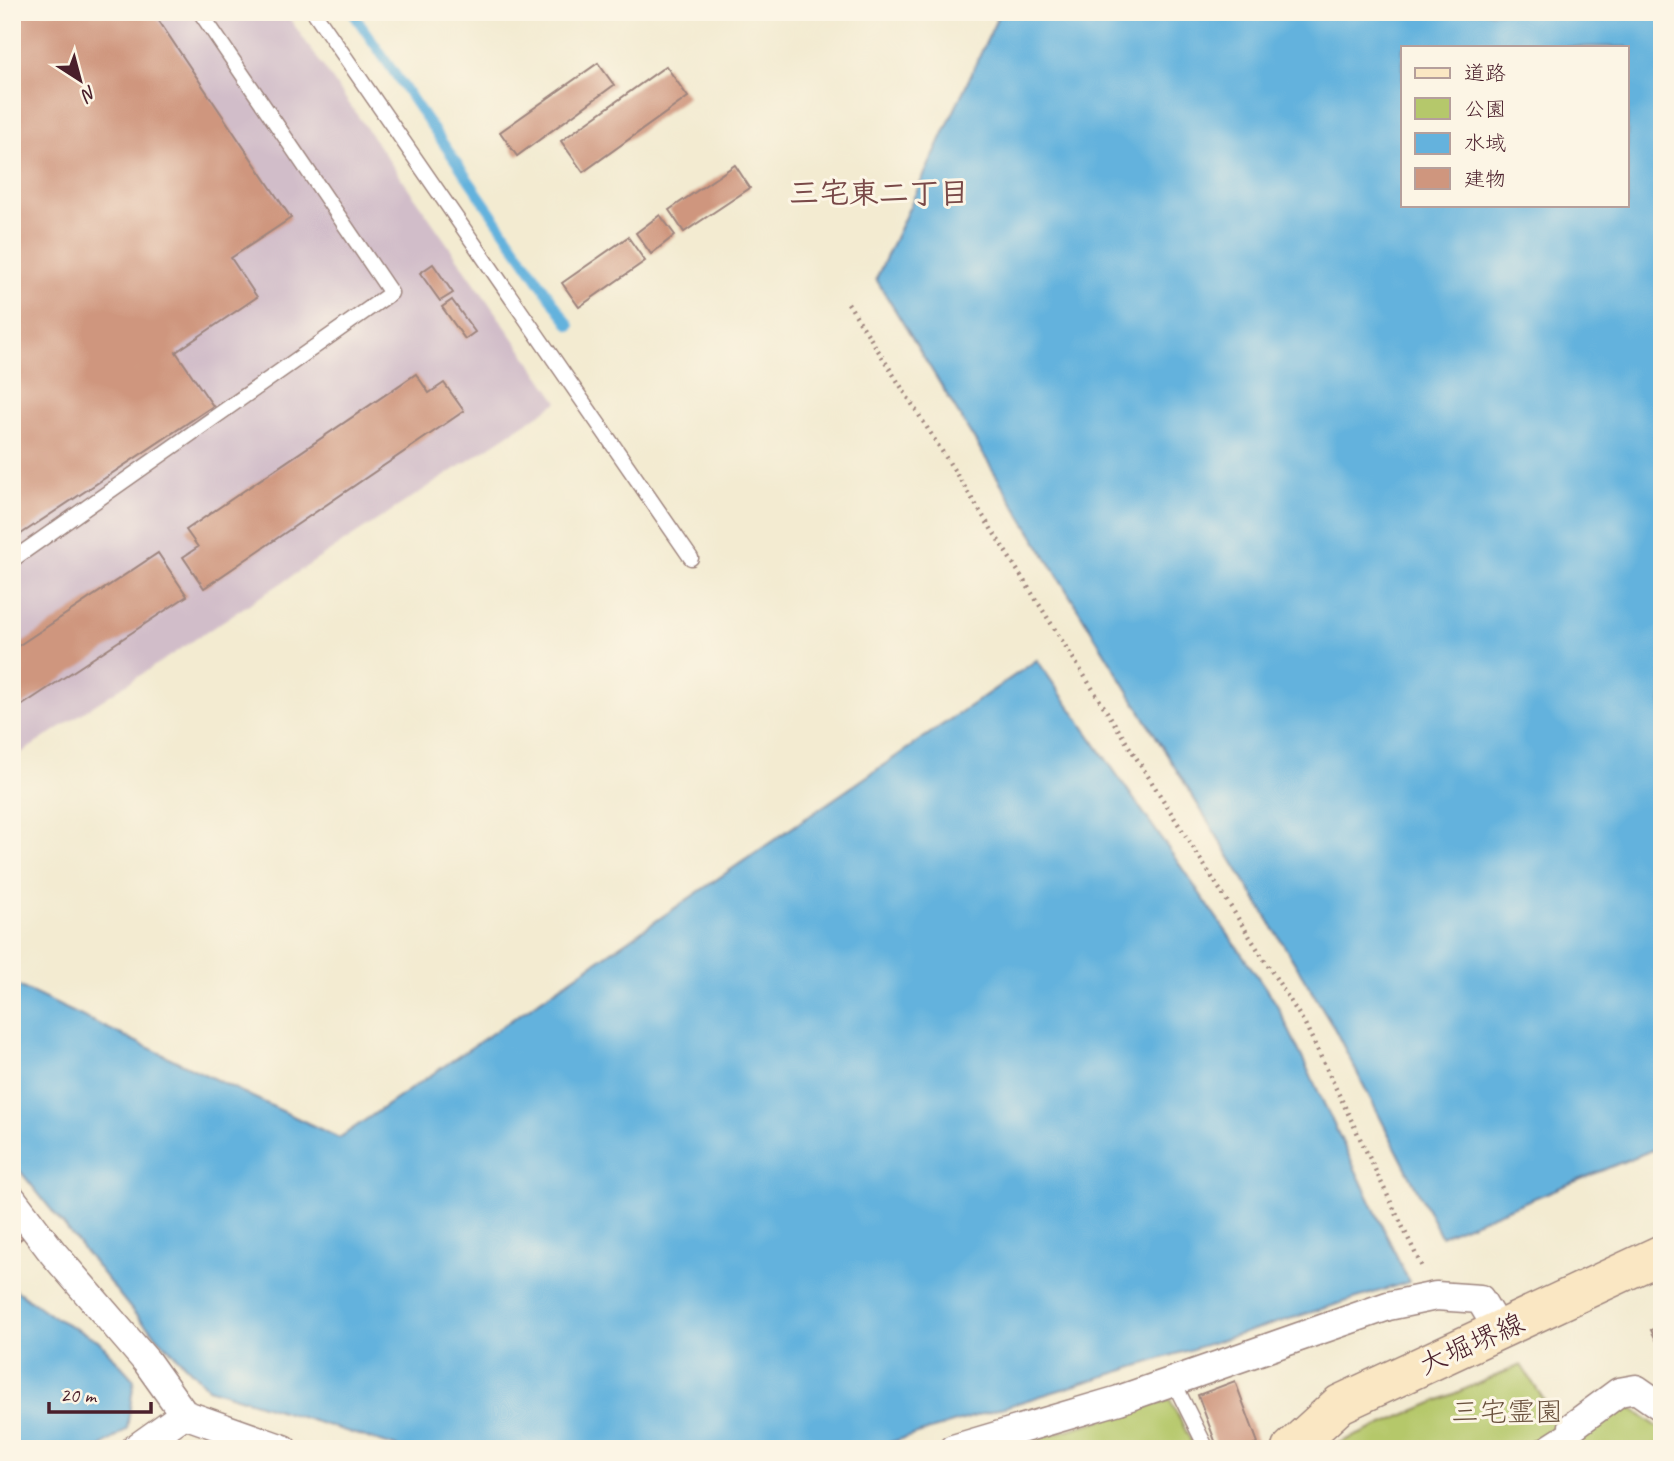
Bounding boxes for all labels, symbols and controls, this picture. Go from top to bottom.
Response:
north arrow [46,46,116,116]
legend [1401,46,1628,206]
text: 道路 [1464,60,1506,86]
text: N [75,80,101,108]
text: 公園 [1464,96,1506,122]
text: 水域 [1464,130,1506,156]
text: 建物 [1464,166,1506,192]
district label: 三宅東二丁目 [789,174,969,212]
street label: 大堀堺線 [1413,1305,1529,1382]
scale bar [49,1370,150,1414]
text: 20 m [60,1382,98,1408]
park label: 三宅霊園 [1451,1394,1563,1429]

